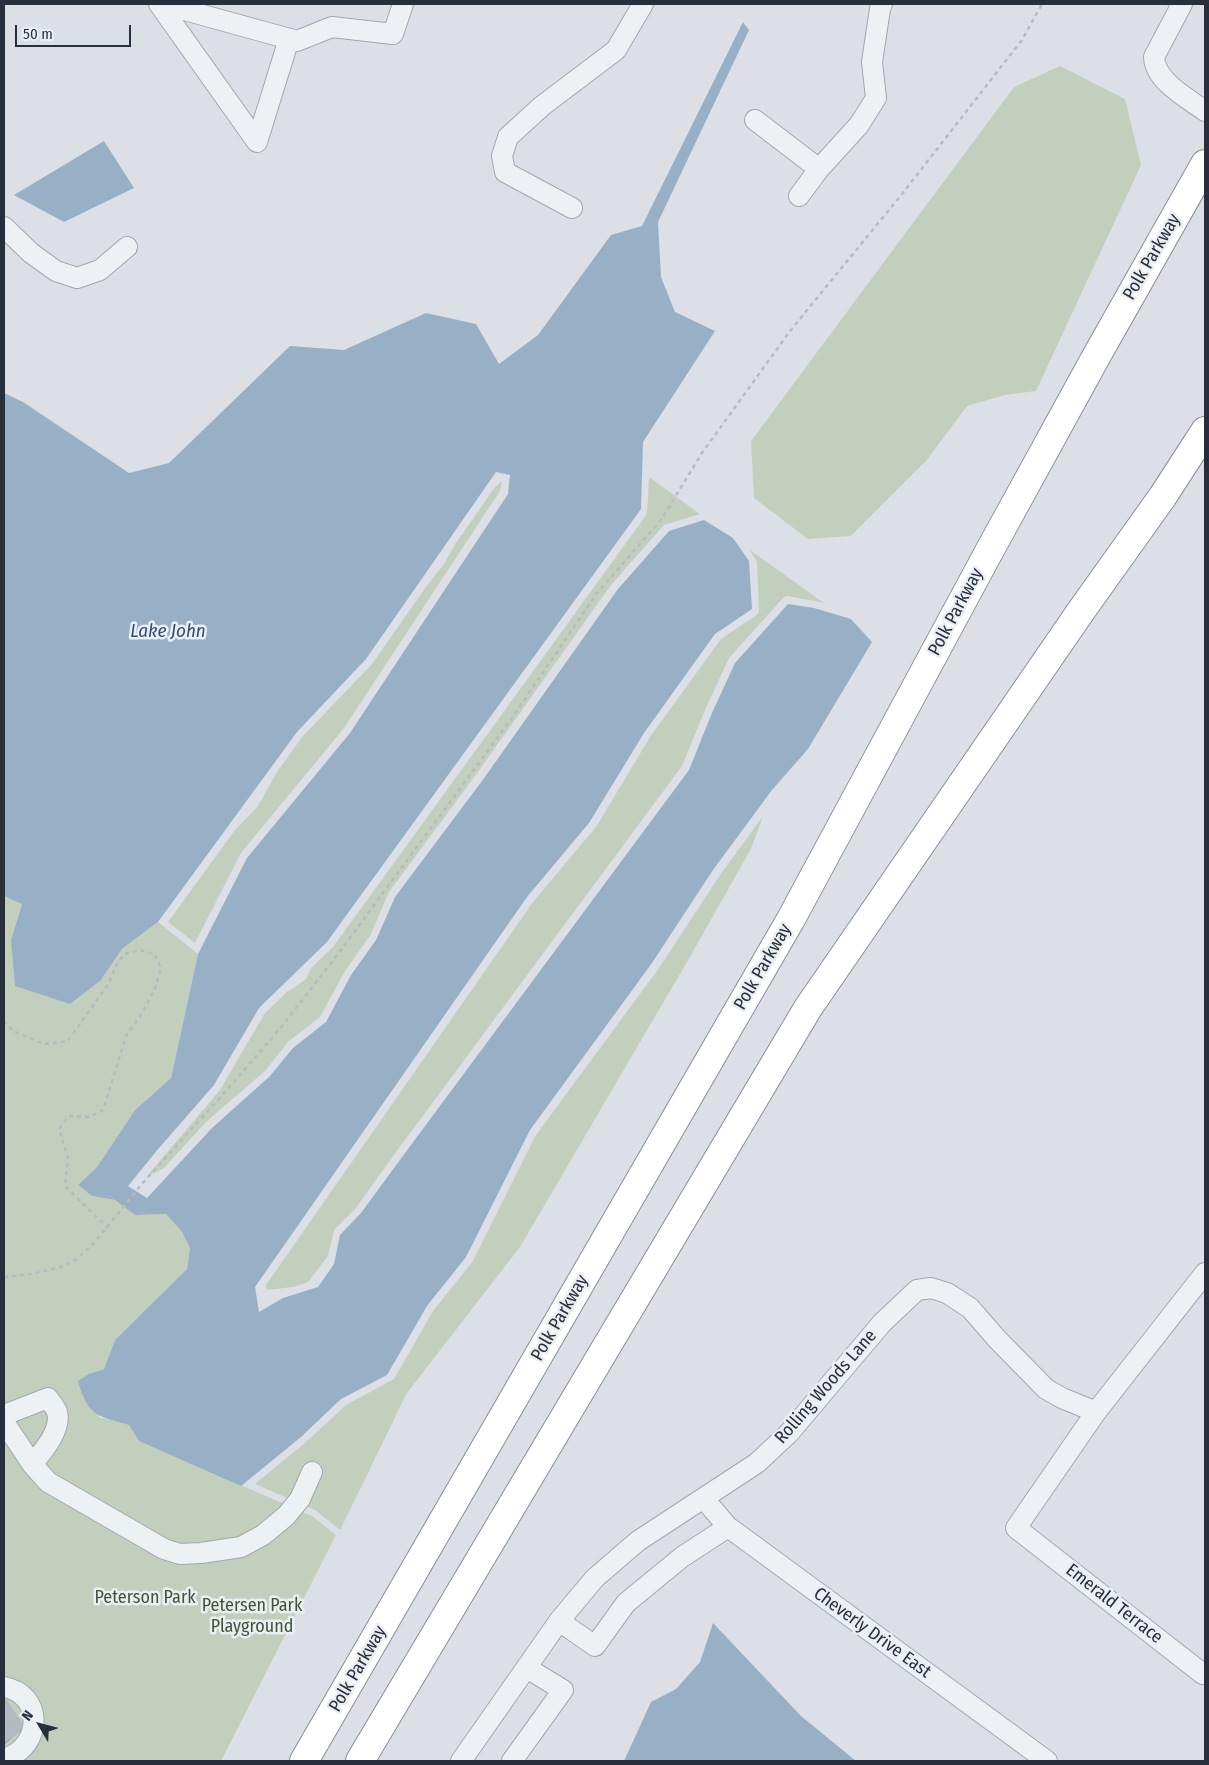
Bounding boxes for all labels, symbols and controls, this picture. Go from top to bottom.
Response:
scale bar [18,15,134,47]
text: 50 m [23,25,53,43]
street label: Polk Parkway [1119,210,1185,304]
street label: Polk Parkway [924,565,988,659]
water label: Lake John [130,621,206,643]
street label: Polk Parkway [730,920,796,1014]
street label: Polk Parkway [527,1271,593,1365]
street label: Rolling Woods Lane [771,1326,881,1448]
street label: Emerald Terrace [1061,1559,1167,1649]
street label: Cheverly Drive East [809,1583,935,1683]
park label: Peterson Park [94,1587,196,1609]
park label: Petersen Park Playground [202,1595,302,1638]
street label: Polk Parkway [325,1622,391,1716]
north arrow [15,1700,65,1750]
text: N [18,1707,37,1724]

